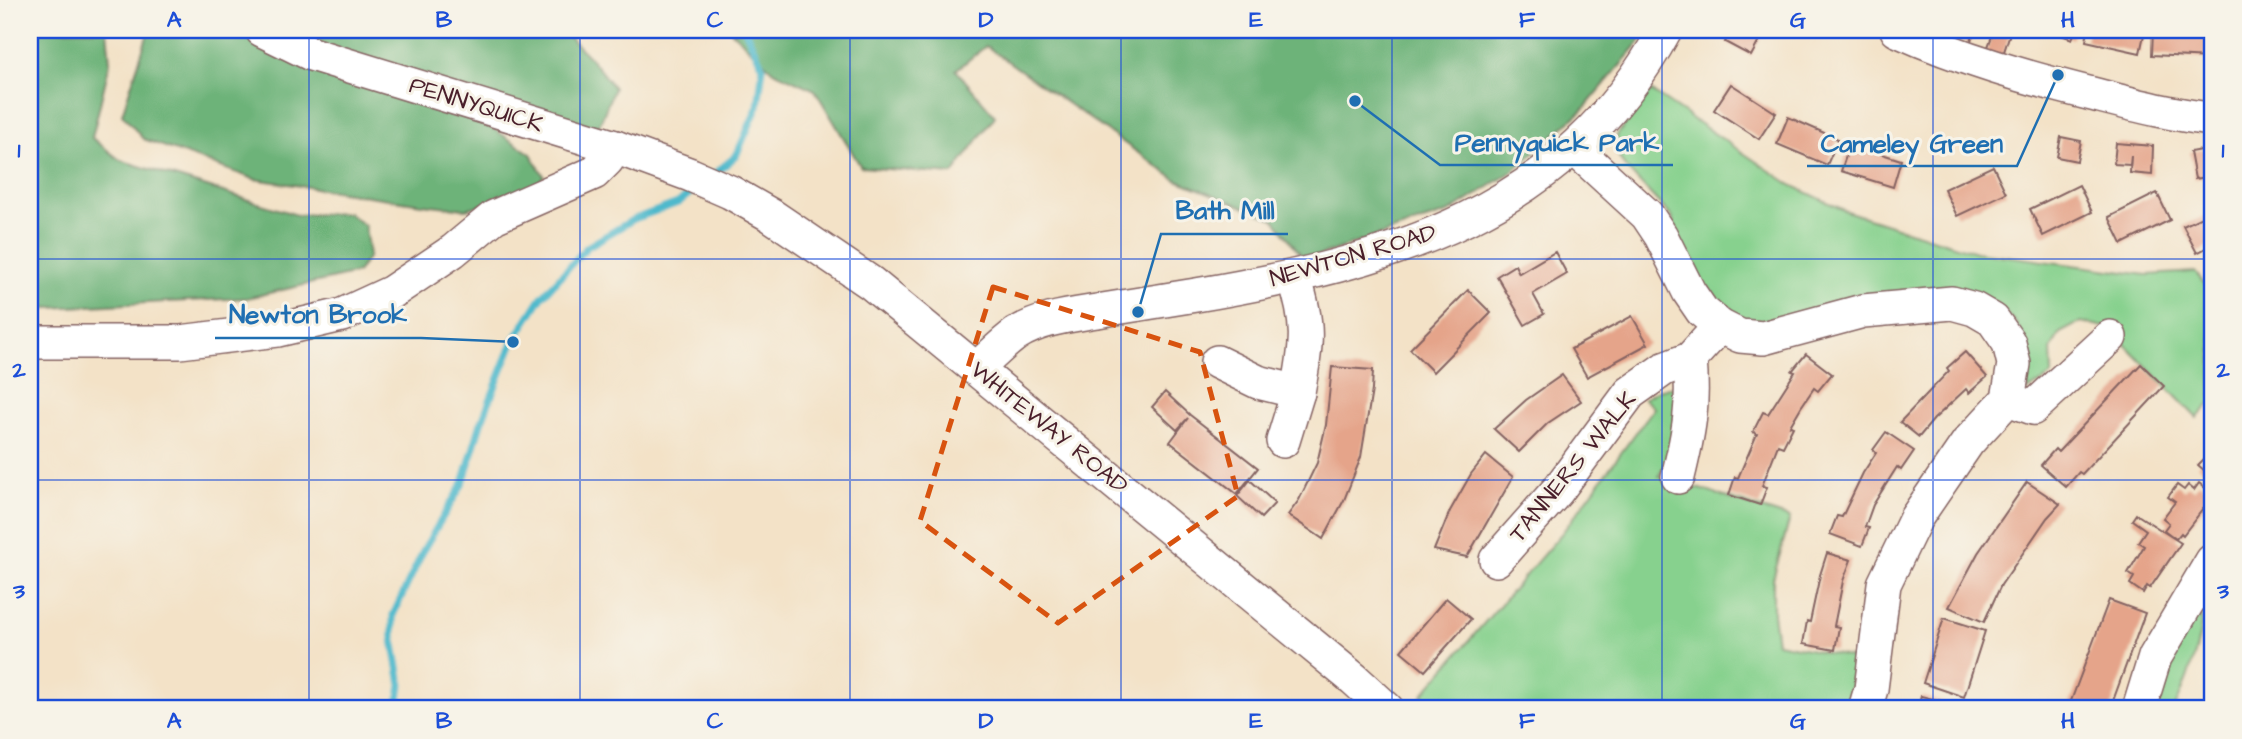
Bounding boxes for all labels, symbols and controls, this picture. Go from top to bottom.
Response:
text: A [167,4,182,36]
text: B [436,4,453,36]
text: C [707,4,724,36]
text: D [979,4,994,36]
text: E [1249,4,1263,36]
text: F [1519,4,1536,36]
text: G [1790,4,1806,36]
text: H [2061,4,2075,36]
street label: PENNYQUICK [405,69,547,142]
callout: Pennyquick Park [1440,118,1673,165]
callout: Cameley Green [1807,119,2017,166]
text: Pennyquick Park [1455,125,1660,164]
text: Cameley Green [1821,126,2003,165]
text: 1 [18,134,21,166]
text: 1 [2222,134,2225,166]
callout: Bath Mill [1161,187,1288,234]
text: Bath Mill [1175,193,1275,229]
street label: NEWTON ROAD [1266,216,1440,296]
callout: Newton Brook [215,291,421,338]
text: Newton Brook [229,297,408,333]
text: 2 [11,354,26,386]
street label: WHITEWAY ROAD [963,354,1135,502]
text: 2 [2215,354,2230,386]
street label: TANNERS WALK [1501,384,1645,550]
text: 3 [12,575,25,607]
text: 3 [2216,575,2229,607]
text: A [167,705,182,737]
text: B [436,705,453,737]
text: C [707,705,724,737]
text: D [979,705,994,737]
text: E [1249,705,1263,737]
text: F [1519,705,1536,737]
text: G [1790,705,1806,737]
text: H [2061,705,2075,737]

